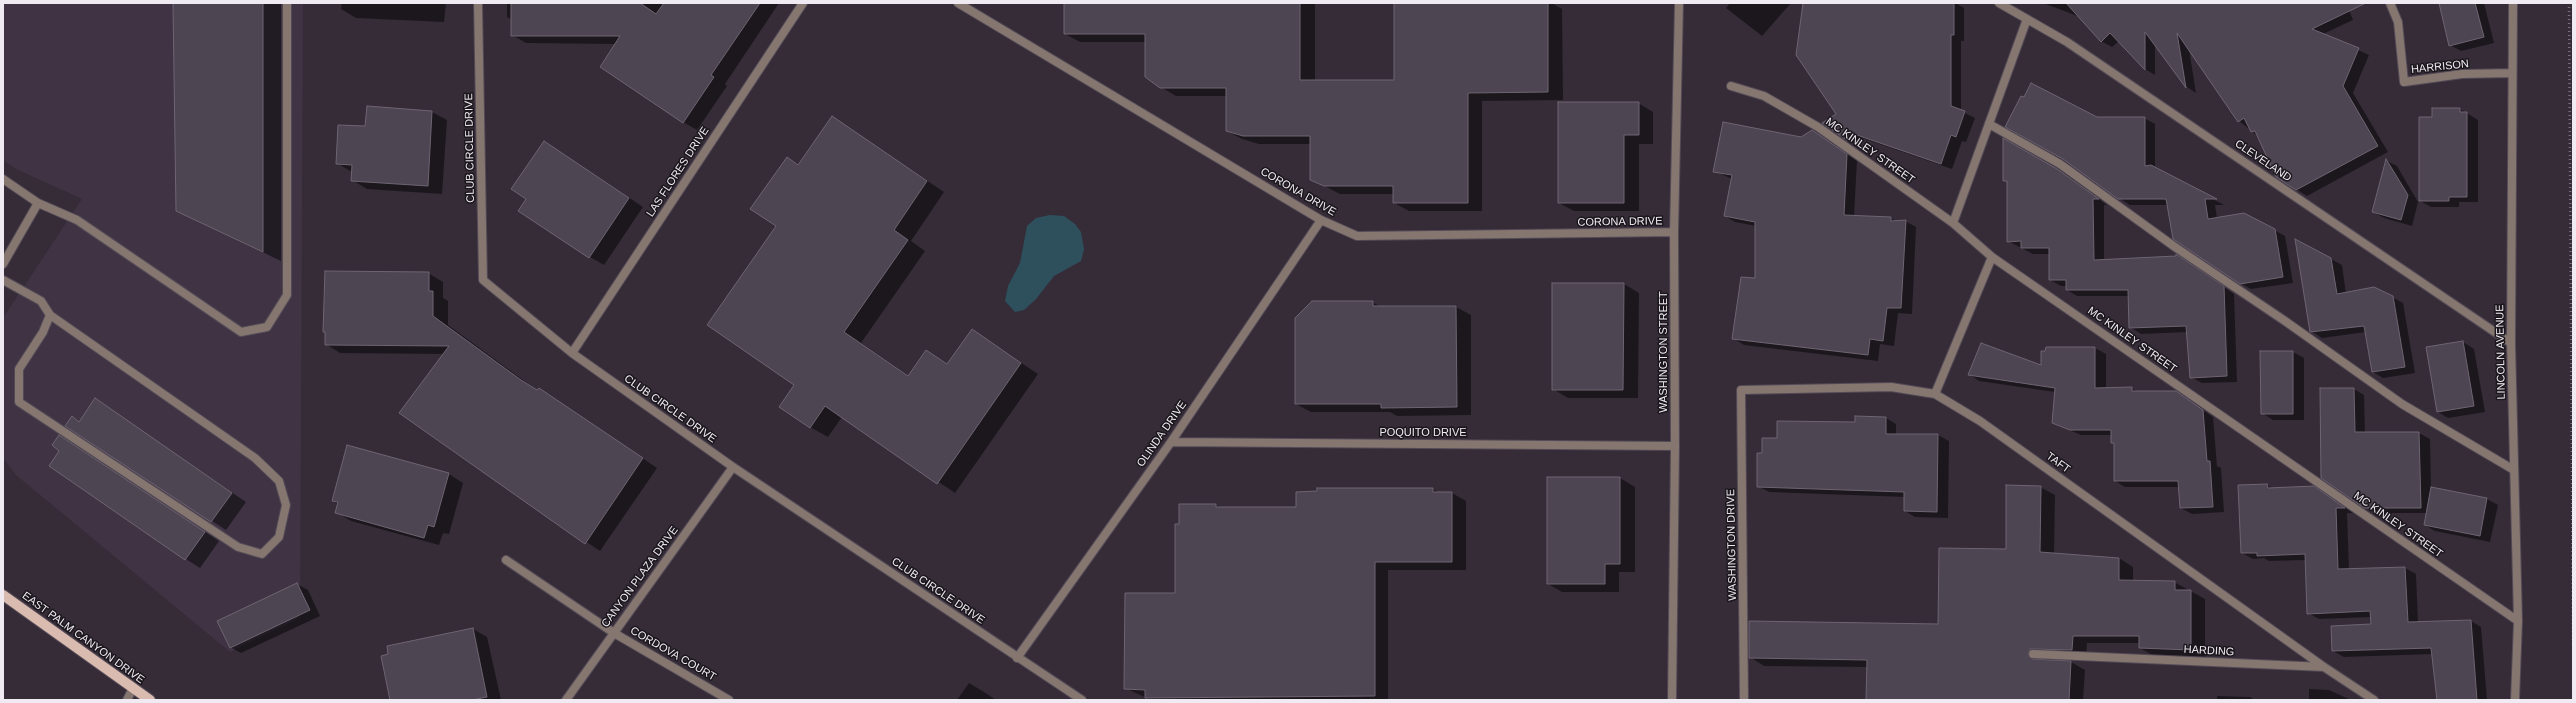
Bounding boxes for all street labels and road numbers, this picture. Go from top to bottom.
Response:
street label: HARRISON [2410,57,2470,77]
street label: CLUB CIRCLE DRIVE [462,93,478,203]
street label: MC KINLEY STREET [1823,115,1917,187]
street label: LAS FLORES DRIVE [644,125,712,219]
street label: CLEVELAND [2232,137,2294,185]
street label: CORONA DRIVE [1258,165,1338,219]
street label: CORONA DRIVE [1577,215,1663,229]
street label: WASHINGTON STREET [1657,291,1671,413]
street label: MC KINLEY STREET [2085,304,2179,376]
street label: LINCOLN AVENUE [2494,304,2508,400]
street label: CLUB CIRCLE DRIVE [621,372,719,446]
street label: OLINDA DRIVE [1134,398,1190,470]
street label: POQUITO DRIVE [1379,426,1467,440]
street label: TAFT [2043,450,2073,476]
street label: WASHINGTON DRIVE [1724,489,1740,601]
street label: MC KINLEY STREET [2351,489,2445,561]
street label: CANYON PLAZA DRIVE [599,524,681,630]
street label: CLUB CIRCLE DRIVE [889,555,987,627]
street label: EAST PALM CANYON DRIVE [19,589,147,687]
street label: CORDOVA COURT [628,624,718,684]
street label: HARDING [2183,643,2235,659]

